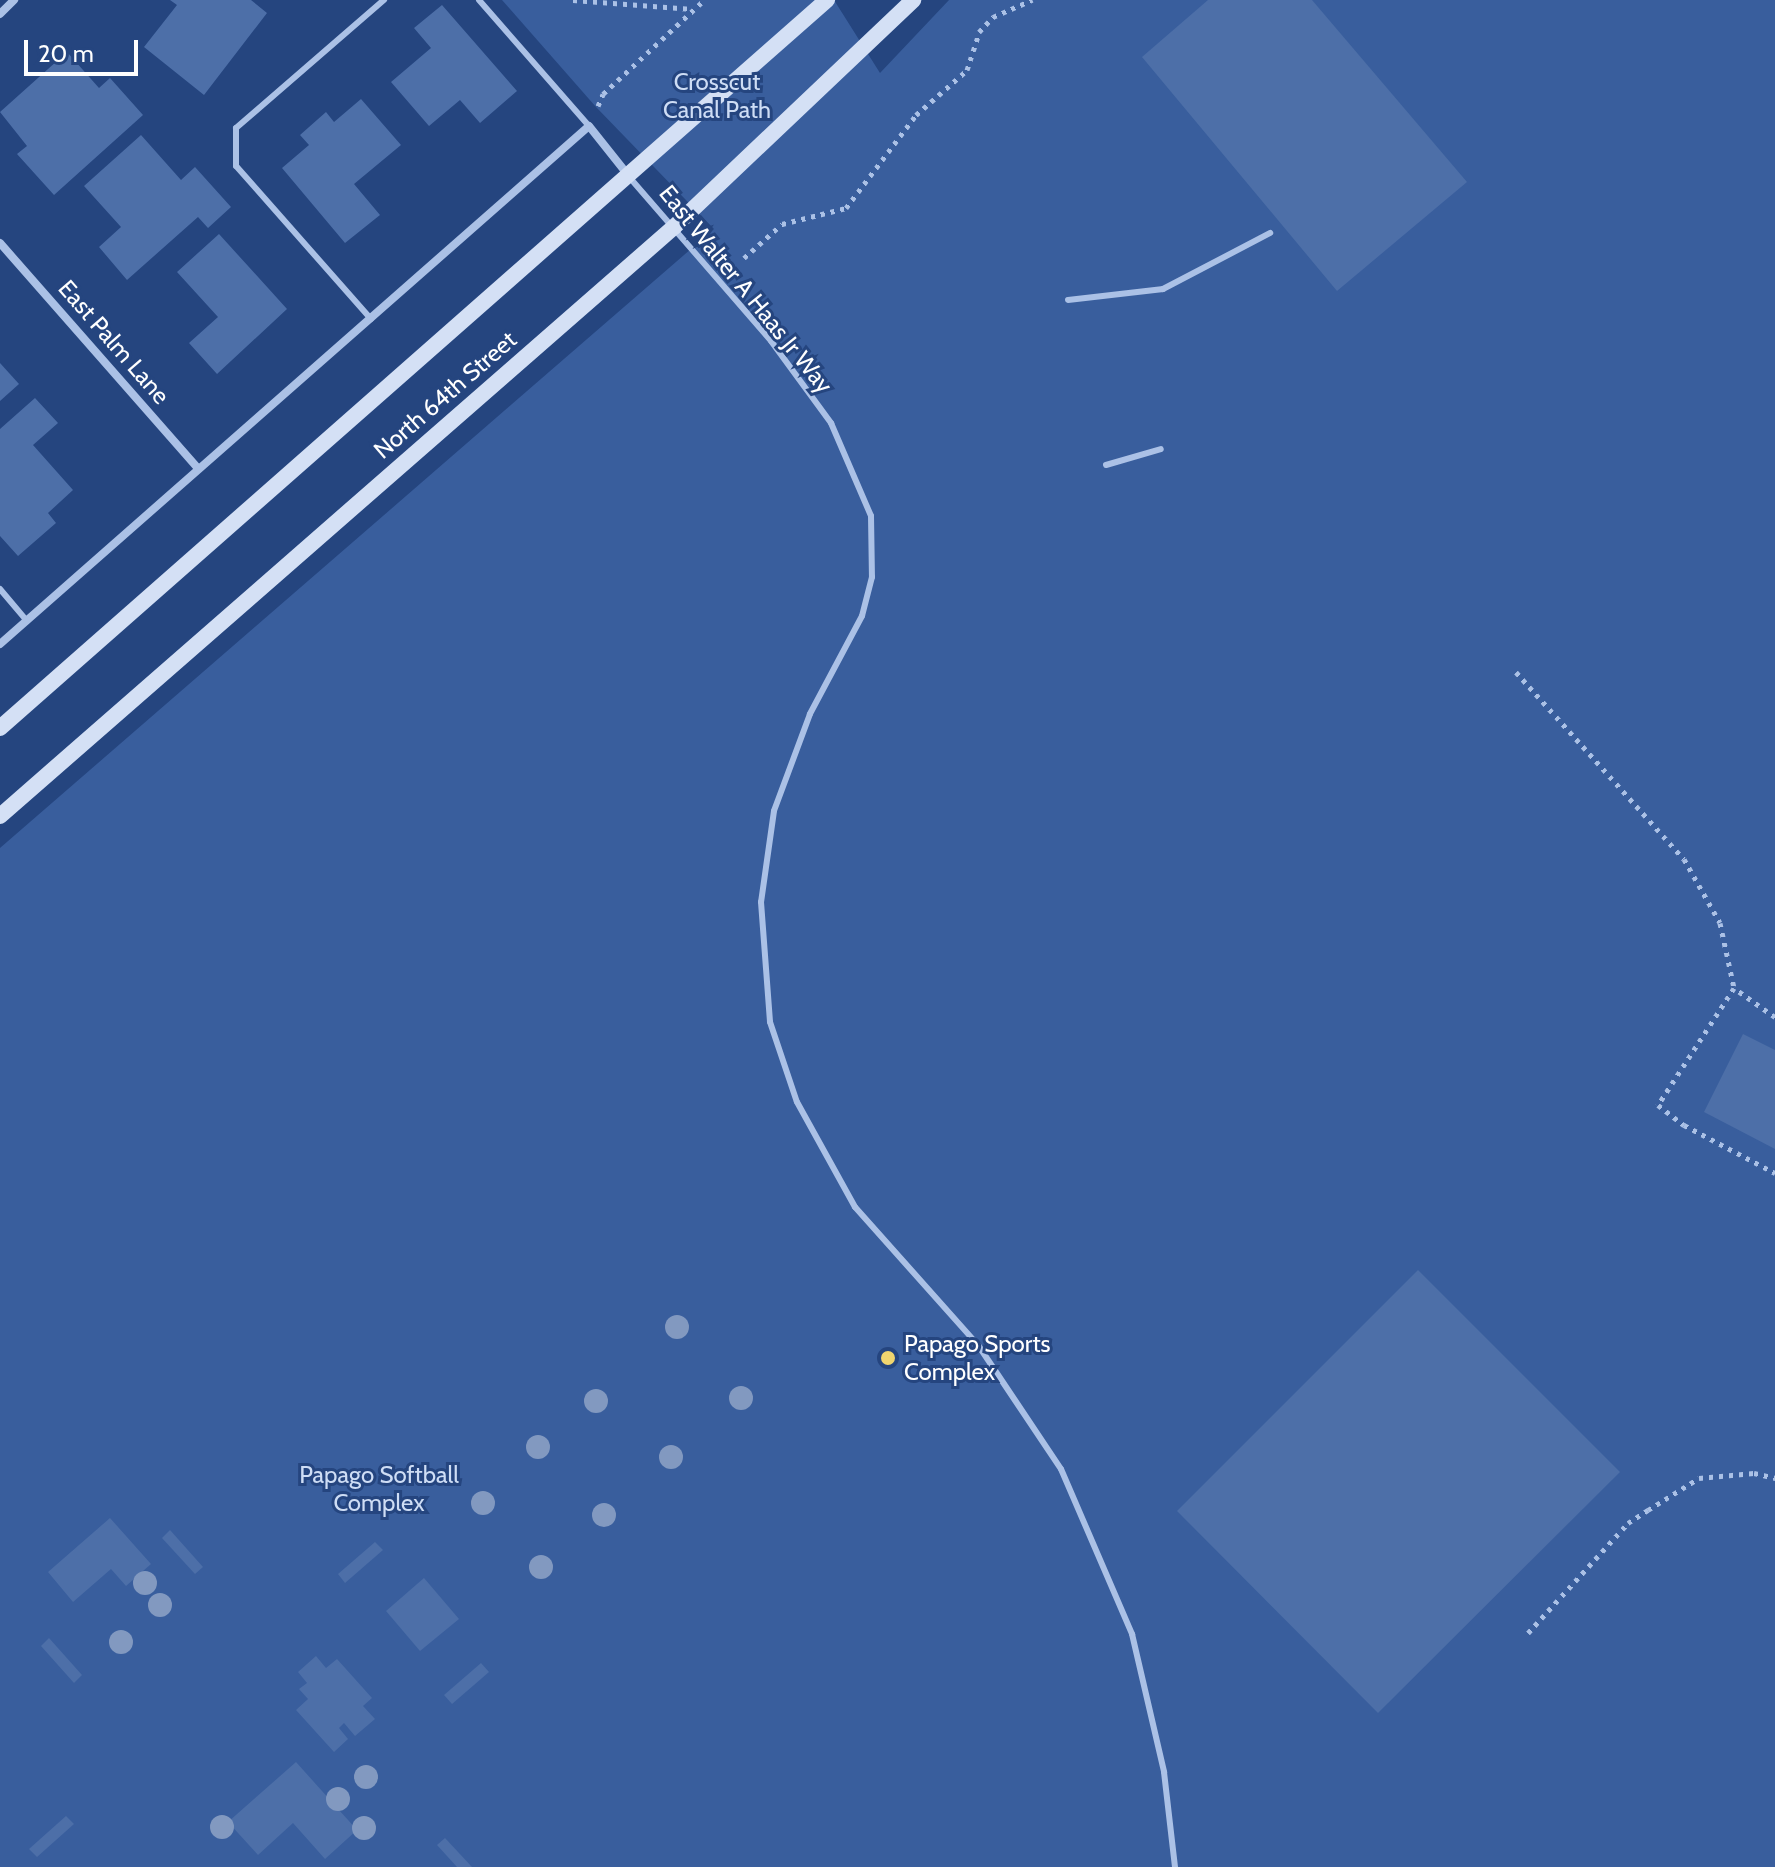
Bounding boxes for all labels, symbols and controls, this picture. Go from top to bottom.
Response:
scale bar [28,24,142,74]
text: 20 m [38,39,94,68]
park label: Crosscut Canal Path [663,68,771,124]
street label: East Walter A Haas Jr Way [653,179,839,399]
street label: East Palm Lane [52,274,176,410]
street label: North 64th Street [368,325,522,465]
place label: Papago Sports Complex [904,1330,1050,1386]
marker: Papago Sports Complex [879,1349,897,1367]
park label: Papago Softball Complex [299,1461,459,1517]

